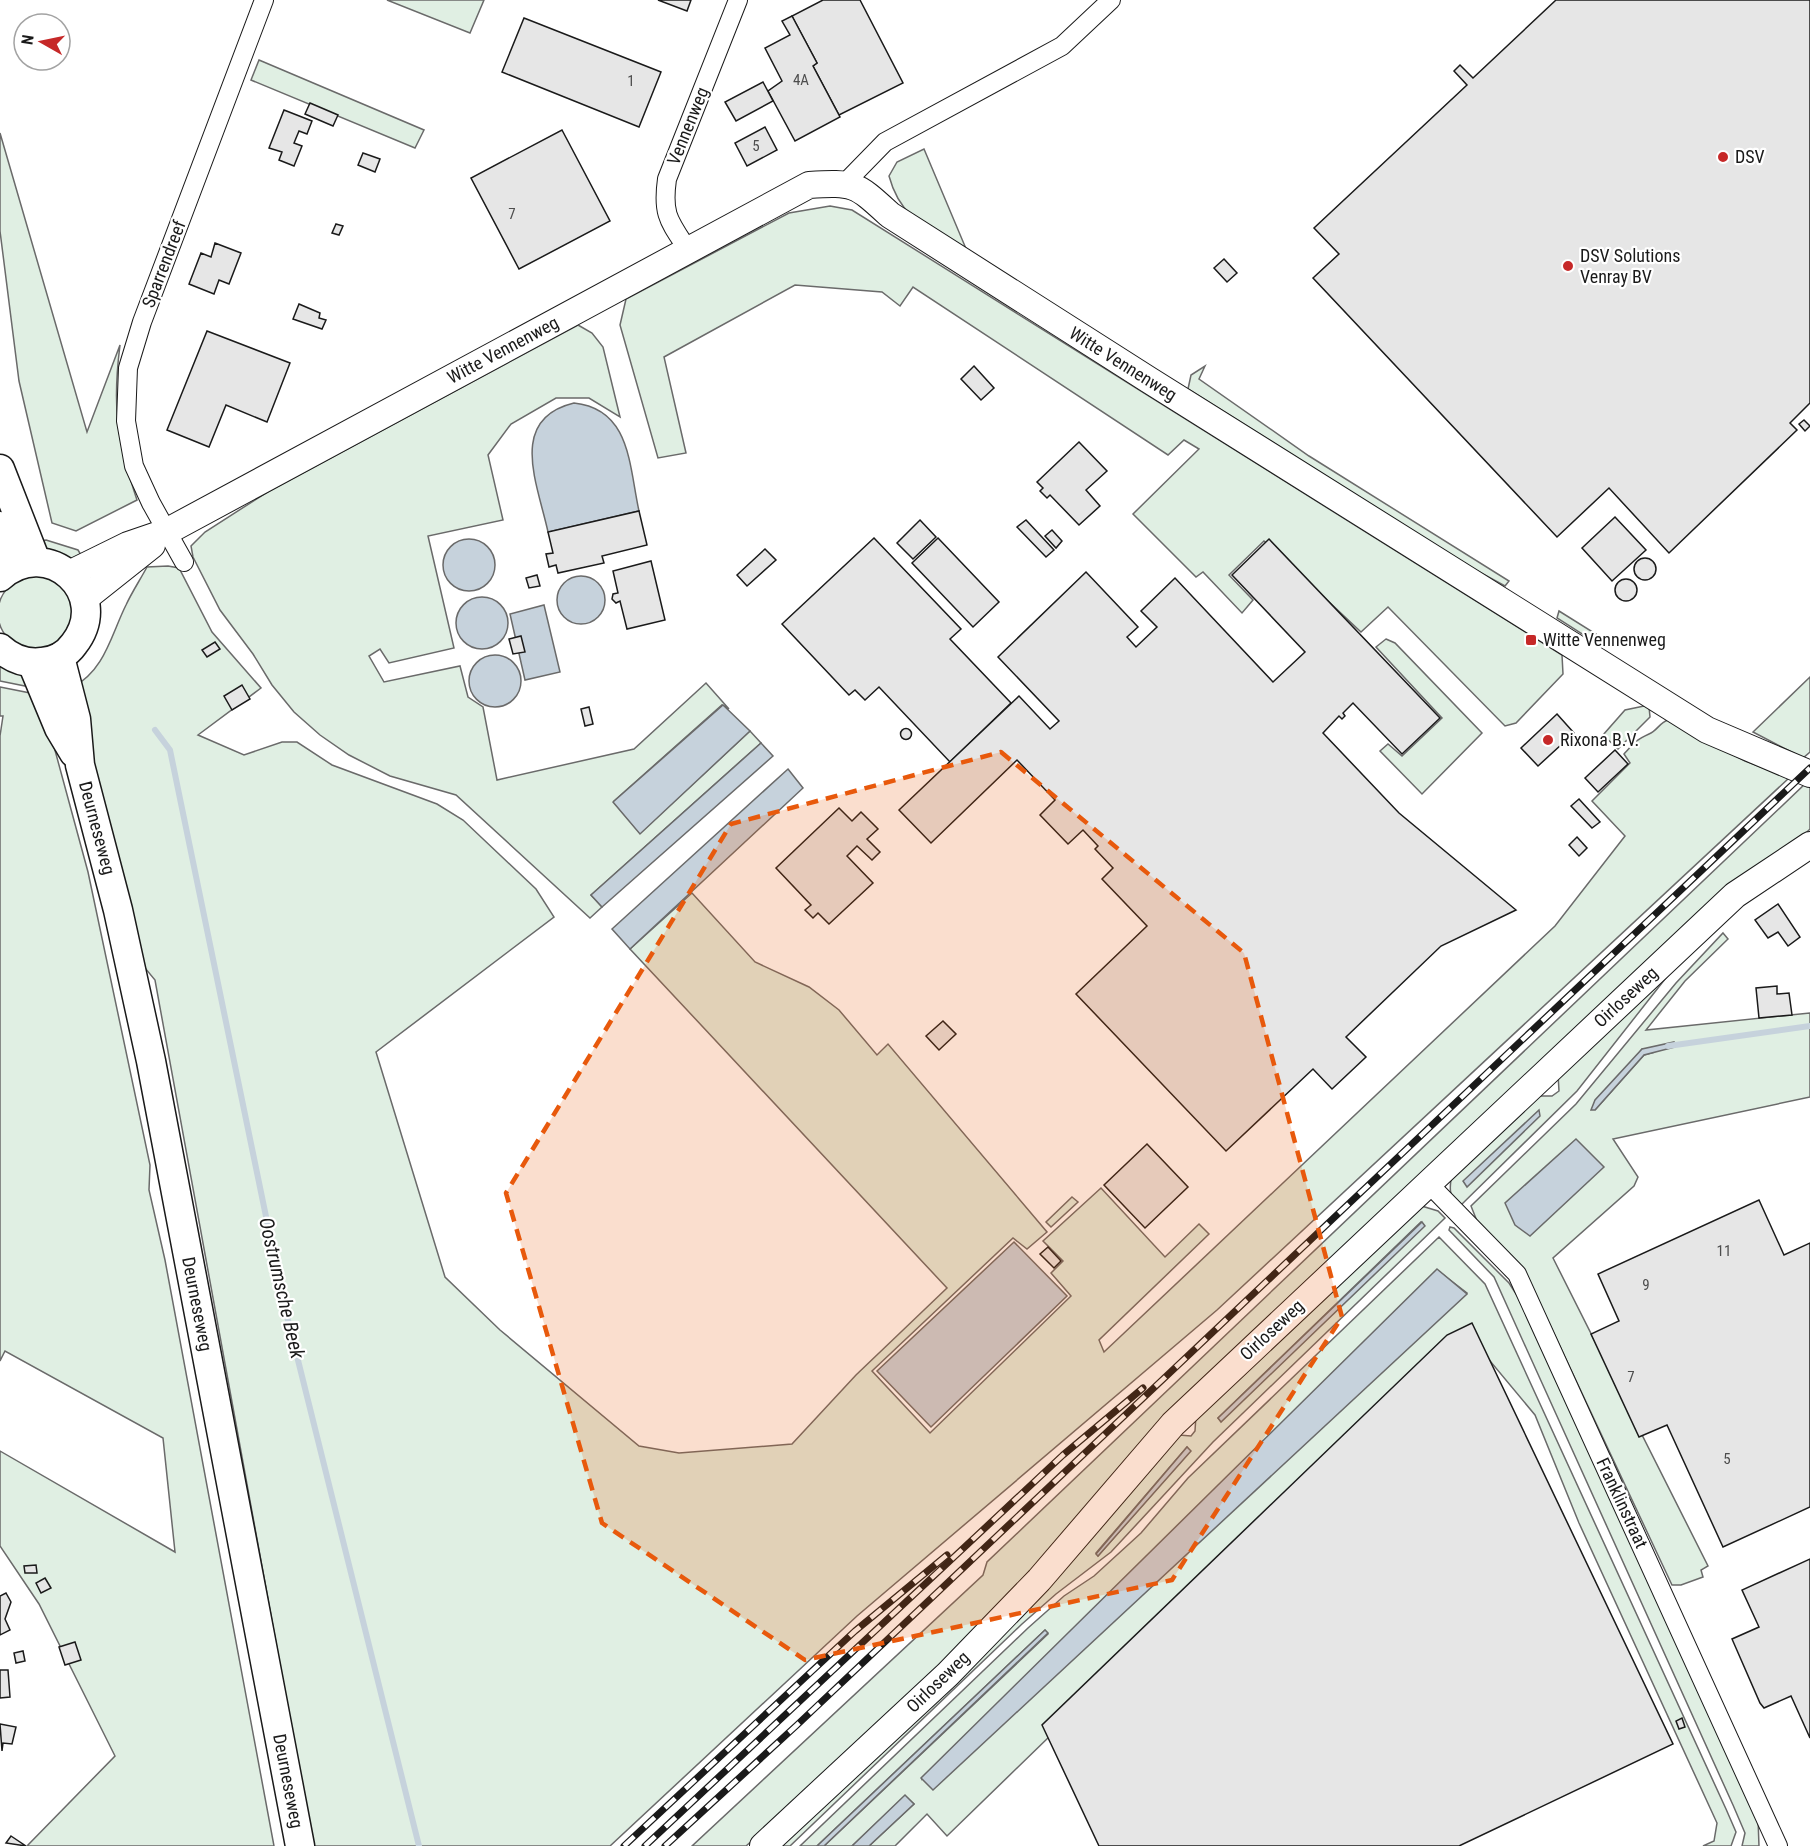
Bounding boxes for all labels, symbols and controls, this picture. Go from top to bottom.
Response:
north arrow [12,12,72,72]
text: N [18,33,38,46]
house number: 4A [793,71,809,89]
house number: 1 [627,72,635,90]
street label: Vennenweg [662,84,713,168]
house number: 5 [752,137,760,155]
place label: DSV [1735,146,1765,167]
marker: DSV [1716,150,1730,164]
house number: 7 [508,205,516,223]
street label: Sparrendreef [137,217,190,310]
place label: DSV Solutions Venray BV [1580,245,1680,287]
marker: DSV Solutions Venray BV [1561,259,1575,273]
street label: Witte Vennenweg [444,311,562,388]
street label: Witte Vennenweg [1066,322,1181,405]
place label: Witte Vennenweg [1543,629,1666,650]
marker: Witte Vennenweg [1524,633,1538,647]
place label: Rixona B.V. [1560,729,1639,750]
marker: Rixona B.V. [1541,733,1555,747]
street label: Deurneseweg [75,779,120,877]
street label: Oirloseweg [1590,962,1662,1031]
water label: Oostrumsche Beek [254,1215,310,1362]
house number: 11 [1717,1242,1731,1260]
street label: Deurneseweg [178,1255,217,1353]
house number: 9 [1642,1276,1650,1294]
street label: Oirloseweg [1236,1295,1308,1364]
house number: 7 [1627,1368,1635,1386]
house number: 5 [1723,1450,1731,1468]
street label: Franklinstraat [1592,1454,1653,1551]
street label: Oirloseweg [902,1647,973,1717]
street label: Deurneseweg [269,1732,308,1830]

